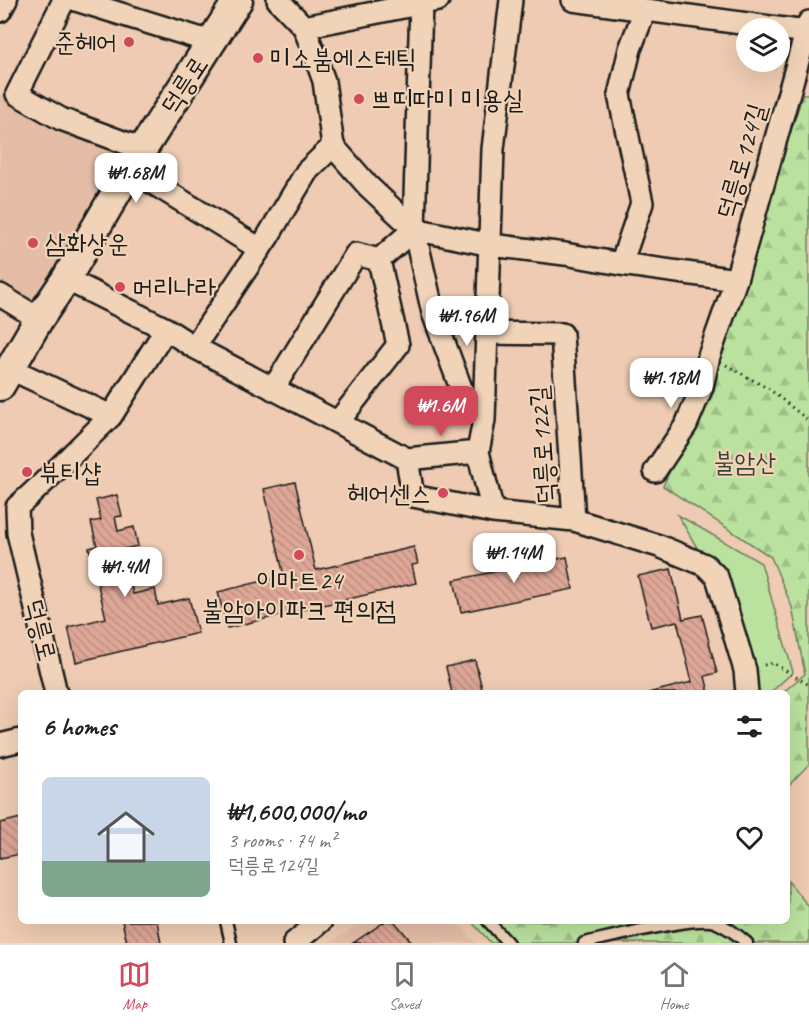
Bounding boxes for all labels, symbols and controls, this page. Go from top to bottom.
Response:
map controls [736,18,790,72]
button: layers [736,18,790,72]
place label: 준헤어 [54,26,117,59]
marker: 준헤어 [122,35,136,49]
place label: 미소붐에스테틱 [270,42,416,75]
street label: 덕릉로 [153,50,215,121]
marker: 미소붐에스테틱 [251,51,265,65]
place label: 쁘띠따미 미용실 [371,83,524,116]
marker: 쁘띠따미 미용실 [352,92,366,106]
street label: 덕릉로124길 [709,99,774,223]
pin: ₩1.68M [87,153,185,204]
text: ₩1.68M [109,160,163,185]
place label: 삼화상운 [45,227,129,260]
marker: 삼화상운 [26,236,40,250]
place label: 머리나라 [132,271,216,304]
marker: 머리나라 [113,280,127,294]
pin: ₩1.96M [418,296,516,347]
text: ₩1.96M [440,303,494,328]
pin: ₩1.18M [622,358,720,409]
text: ₩1.18M [644,365,698,390]
street label: 덕릉로122길 [522,384,563,505]
pin: ₩1.6M [399,386,483,437]
text: ₩1.6M [418,393,464,418]
park label: 불암산 [714,446,776,479]
place label: 뷰티샵 [39,456,102,489]
marker: 뷰티샵 [20,465,34,479]
place label: 헤어센스 [347,477,431,510]
marker: 헤어센스 [436,486,450,500]
pin: ₩1.14M [465,533,563,584]
text: ₩1.14M [487,540,541,565]
pin: ₩1.4M [83,547,167,598]
marker: 이마트24 불암아이파크 편의점 [292,548,306,562]
text: ₩1.4M [102,554,148,579]
place label: 이마트24 불암아이파크 편의점 [202,564,396,627]
street label: 덕릉로 [17,596,64,665]
text: 6 homes [42,710,116,743]
icon: filters [733,710,766,743]
text: ₩1,600,000/mo [228,795,366,828]
icon: home [90,801,162,873]
icon: heart [733,821,766,854]
text: 3 rooms · 74 m² [228,828,336,853]
text: 덕릉로124길 [228,853,319,878]
tab: Map [118,958,151,1014]
tab: Saved [388,958,421,1014]
tab: Home [658,958,691,1014]

